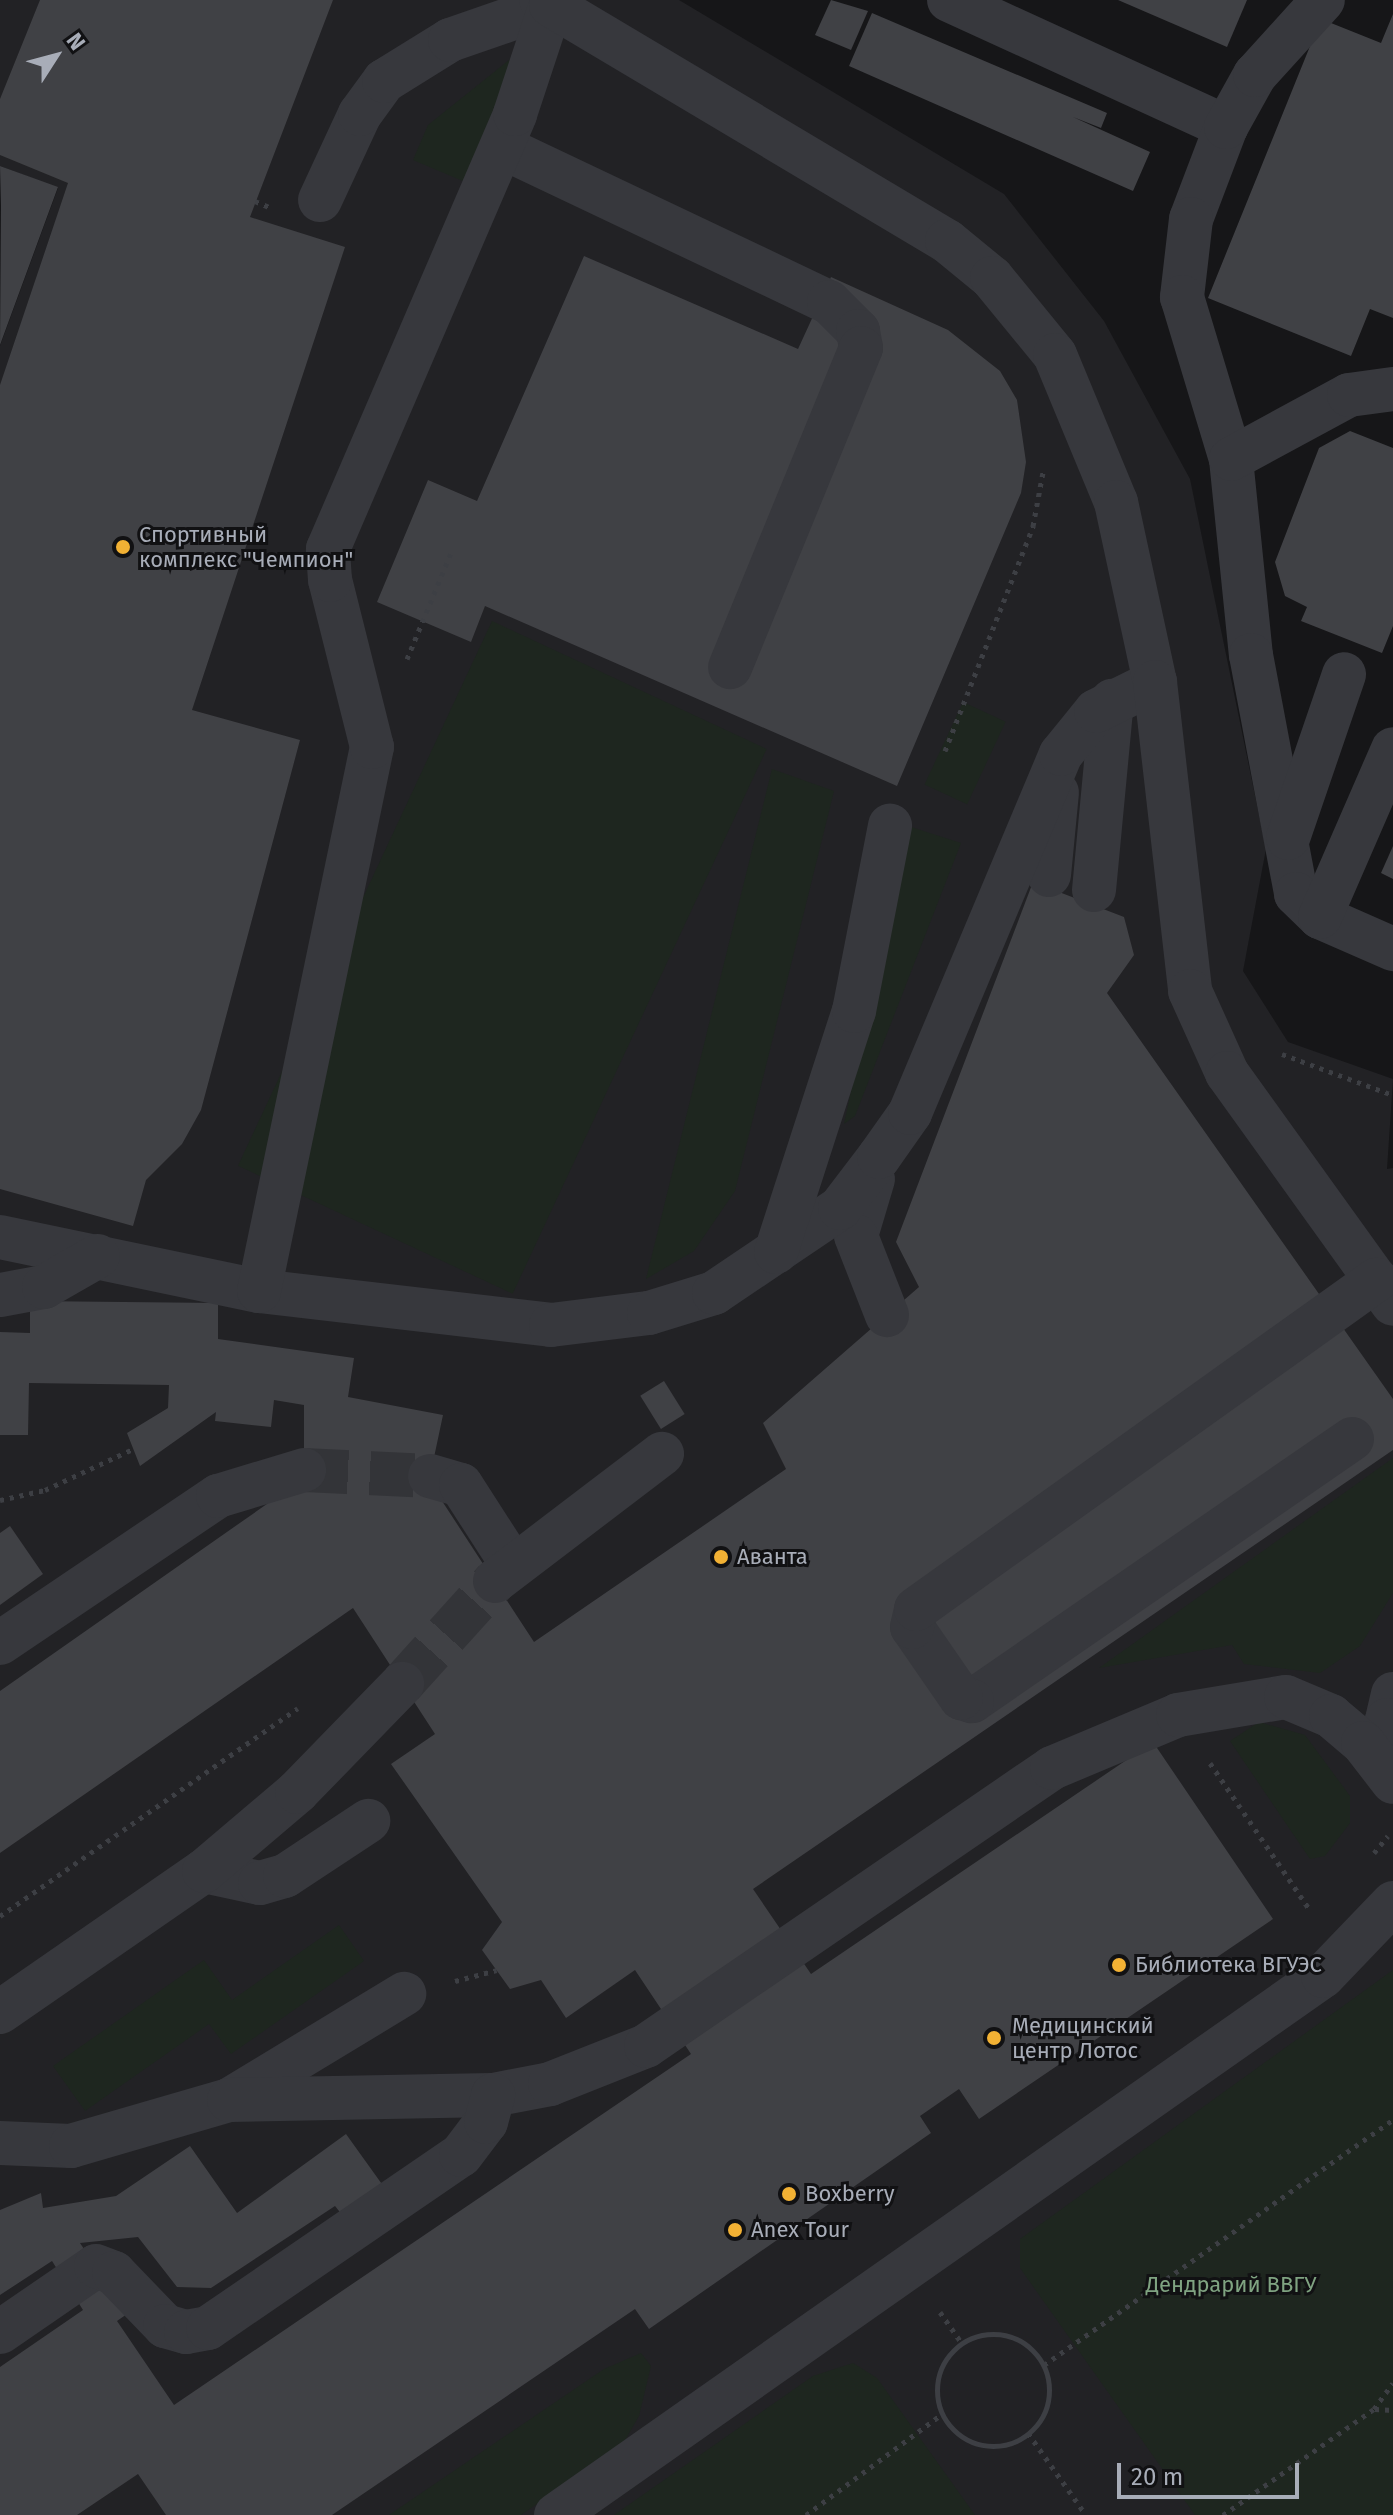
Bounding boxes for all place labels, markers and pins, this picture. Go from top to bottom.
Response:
place label: Спортивный комплекс "Чемпион" [139,521,353,572]
marker: Спортивный комплекс "Чемпион" [114,538,132,556]
place label: Аванта [737,1544,808,1570]
marker: Аванта [712,1548,730,1566]
place label: Библиотека ВГУЭС [1135,1952,1322,1978]
marker: Библиотека ВГУЭС [1110,1956,1128,1974]
place label: Медицинский центр Лотос [1012,2012,1154,2064]
marker: Медицинский центр Лотос [983,2027,1005,2049]
place label: Boxberry [805,2181,895,2207]
marker: Boxberry [780,2185,798,2203]
place label: Anex Tour [751,2217,849,2243]
marker: Anex Tour [726,2221,744,2239]

